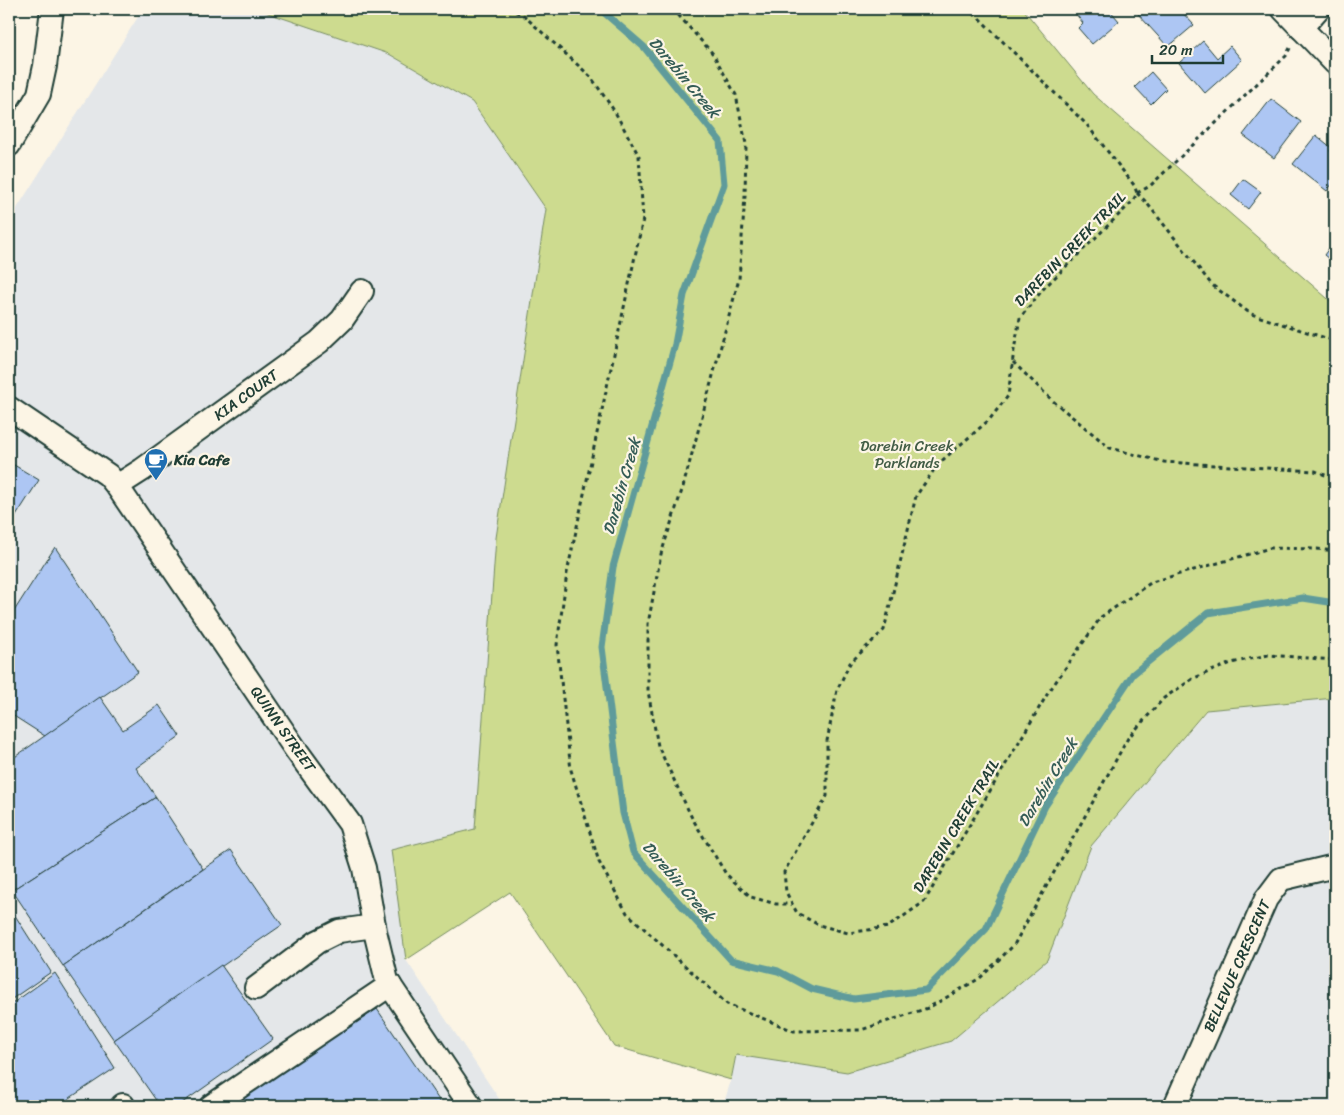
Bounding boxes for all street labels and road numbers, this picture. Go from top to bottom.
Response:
street label: DAREBIN CREEK TRAIL [1008,185,1132,313]
street label: KIA COURT [208,361,285,428]
street label: QUINN STREET [244,680,323,779]
street label: DAREBIN CREEK TRAIL [906,754,1006,898]
street label: BELLEVUE CRESCENT [1196,894,1279,1036]

